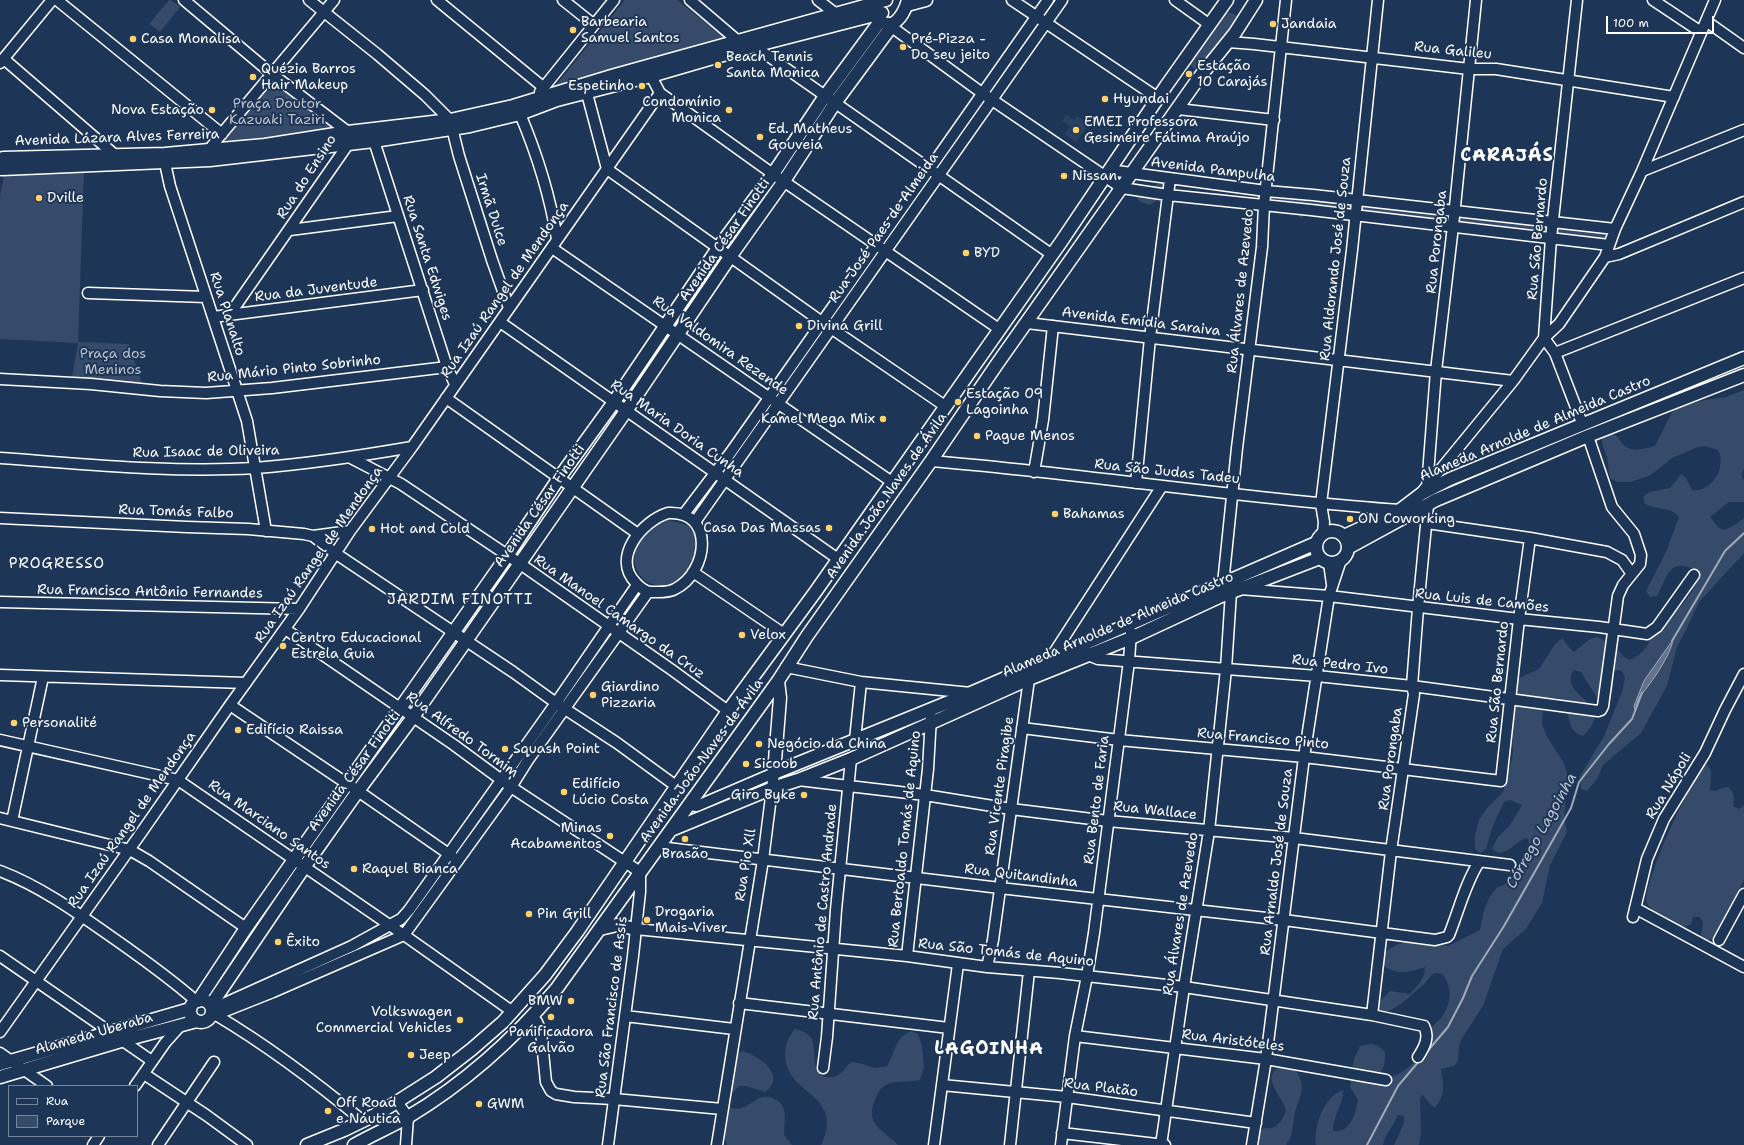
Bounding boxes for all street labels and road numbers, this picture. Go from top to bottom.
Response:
street label: Rua Galileu [1413,39,1493,63]
street label: Avenida Lázara Alves Ferreira [14,126,220,150]
street label: Rua do Ensino [274,132,340,222]
street label: Rua José Paes de Almeida [826,150,942,306]
street label: Avenida Pampulha [1150,154,1276,186]
street label: Rua Aldorando José de Souza [1317,156,1355,362]
street label: Irmã Dulce [471,172,511,248]
street label: Avenida César Finotti [676,175,774,305]
street label: Rua São Bernardo [1524,177,1552,301]
street label: Rua Porongaba [1423,190,1451,294]
street label: Rua Santa Edwiges [399,193,455,323]
street label: Rua Izaú Rangel de Mendonça [437,199,573,381]
street label: Rua Álvares de Azevedo [1224,208,1258,374]
street label: Rua Planalto [206,270,248,358]
street label: Rua da Juventude [254,274,378,306]
street label: Rua Valdomira Rezende [649,293,791,399]
street label: Avenida Emídia Saraiva [1061,304,1221,340]
street label: Rua Mário Pinto Sobrinho [206,352,382,386]
street label: Alameda Arnolde de Almeida Castro [1417,373,1653,485]
street label: Rua Maria Doria Cunha [607,377,747,481]
street label: Avenida João Naves de Ávila [823,410,951,582]
street label: Avenida César Finotti [491,441,589,571]
street label: Rua Isaac de Oliveira [132,442,280,462]
street label: Rua São Judas Tadeu [1093,456,1241,488]
street label: Rua Izaú Rangel de Mendonça [251,464,387,646]
street label: Rua Tomás Falbo [118,502,234,522]
street label: Rua Manoel Camargo da Cruz [530,551,708,683]
street label: Alameda Arnolde de Almeida Castro [1000,569,1236,681]
street label: Rua Francisco Antônio Fernandes [37,582,263,602]
street label: Rua Luis de Camões [1414,586,1550,616]
street label: Rua São Bernardo [1483,620,1513,744]
street label: Rua Pedro Ivo [1291,652,1389,678]
street label: Avenida João Naves de Ávila [637,676,767,846]
street label: Rua Alfredo Tormim [403,689,521,781]
street label: Rua Porongaba [1375,706,1407,812]
street label: Avenida César Finotti [305,707,405,835]
street label: Rua Vicente Piragibe [982,716,1018,856]
street label: Rua Francisco Pinto [1196,725,1330,753]
street label: Rua Izaú Rangel de Mendonça [64,729,200,911]
street label: Rua Bertoaldo Tomás de Aquino [885,730,925,948]
street label: Rua Bento de Faria [1081,735,1113,865]
street label: Rua Nápoli [1643,750,1695,822]
street label: Rua Arnaldo José de Souza [1257,768,1297,956]
street label: Rua Marciano Santos [205,777,333,873]
street label: Rua Wallace [1112,798,1198,824]
street label: Rua Antônio de Castro Andrade [805,803,841,1021]
street label: Rua Pio Xll [732,827,760,903]
street label: Rua Álvares de Azevedo [1160,831,1202,997]
street label: Rua Quitandinha [963,861,1079,891]
street label: Rua São Francisco de Assis [593,915,631,1099]
street label: Rua São Tomás de Aquino [917,935,1095,971]
street label: Alameda Uberaba [33,1009,155,1059]
street label: Rua Aristóteles [1181,1026,1285,1056]
street label: Rua Platão [1063,1075,1139,1101]

